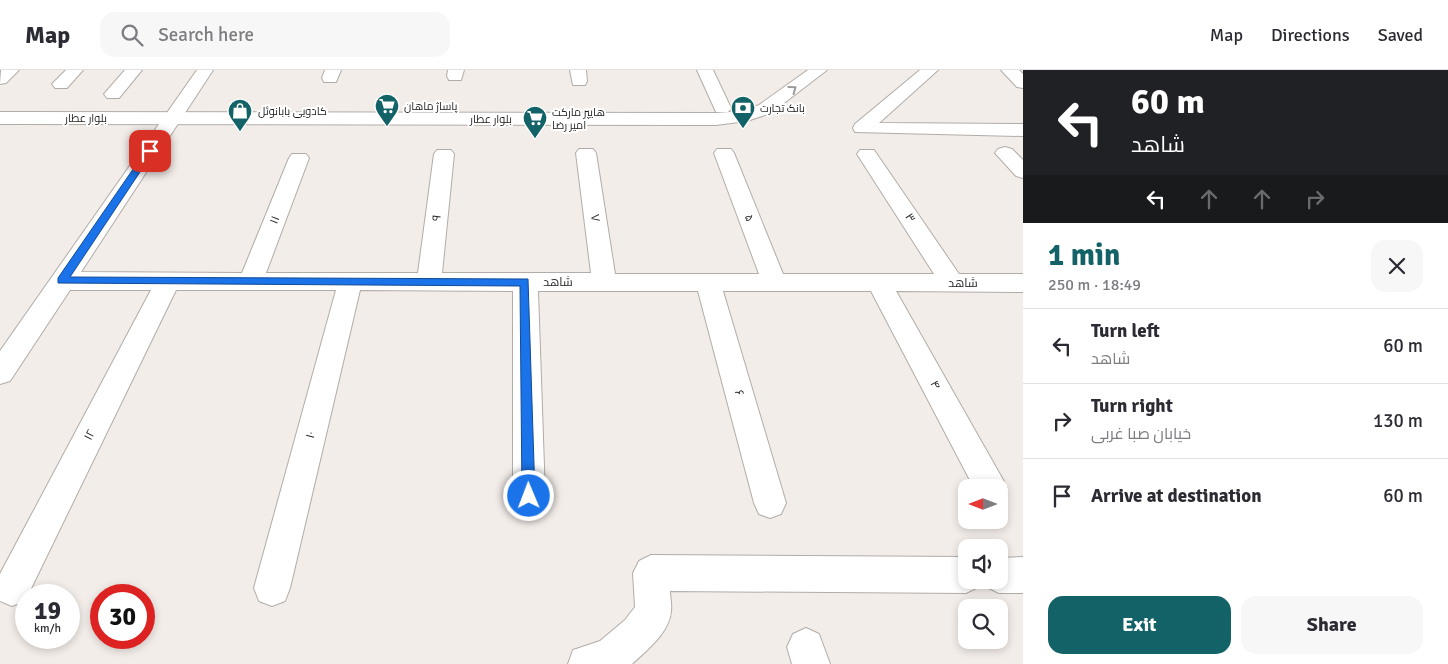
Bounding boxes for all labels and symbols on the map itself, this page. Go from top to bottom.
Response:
one-way arrow [787,86,797,95]
supermarket icon: پاساژ ماهان [374,93,400,127]
bank icon: بانک تجارت [730,95,756,129]
shop icon: کادویی بابانوئل [227,98,253,132]
place label: پاساژ ماهان [404,100,458,113]
place label: بانک تجارت [760,102,805,115]
place label: کادویی بابانوئل [258,105,327,118]
supermarket icon: هایپر مارکت امیر رضا [522,105,548,139]
place label: هایپر مارکت امیر رضا [552,106,605,132]
street label: بلوار عطار [64,112,107,125]
street label: بلوار عطار [469,113,512,126]
pin [129,130,171,172]
street label: ۳ [901,211,919,225]
street label: ۵ [741,212,757,224]
street label: ۷ [587,213,603,223]
street label: ۱۱ [267,214,283,226]
street label: ۹ [429,214,445,222]
street label: شاهد [543,275,573,290]
street label: شاهد [948,276,978,291]
street label: ۴ [927,378,944,392]
street label: ۶ [731,388,747,398]
street label: ۱۲ [81,427,99,443]
street label: ۱۰ [303,430,319,440]
position arrow [502,469,554,521]
north arrow [958,479,1008,529]
speed limit sign: 30 [90,584,155,649]

